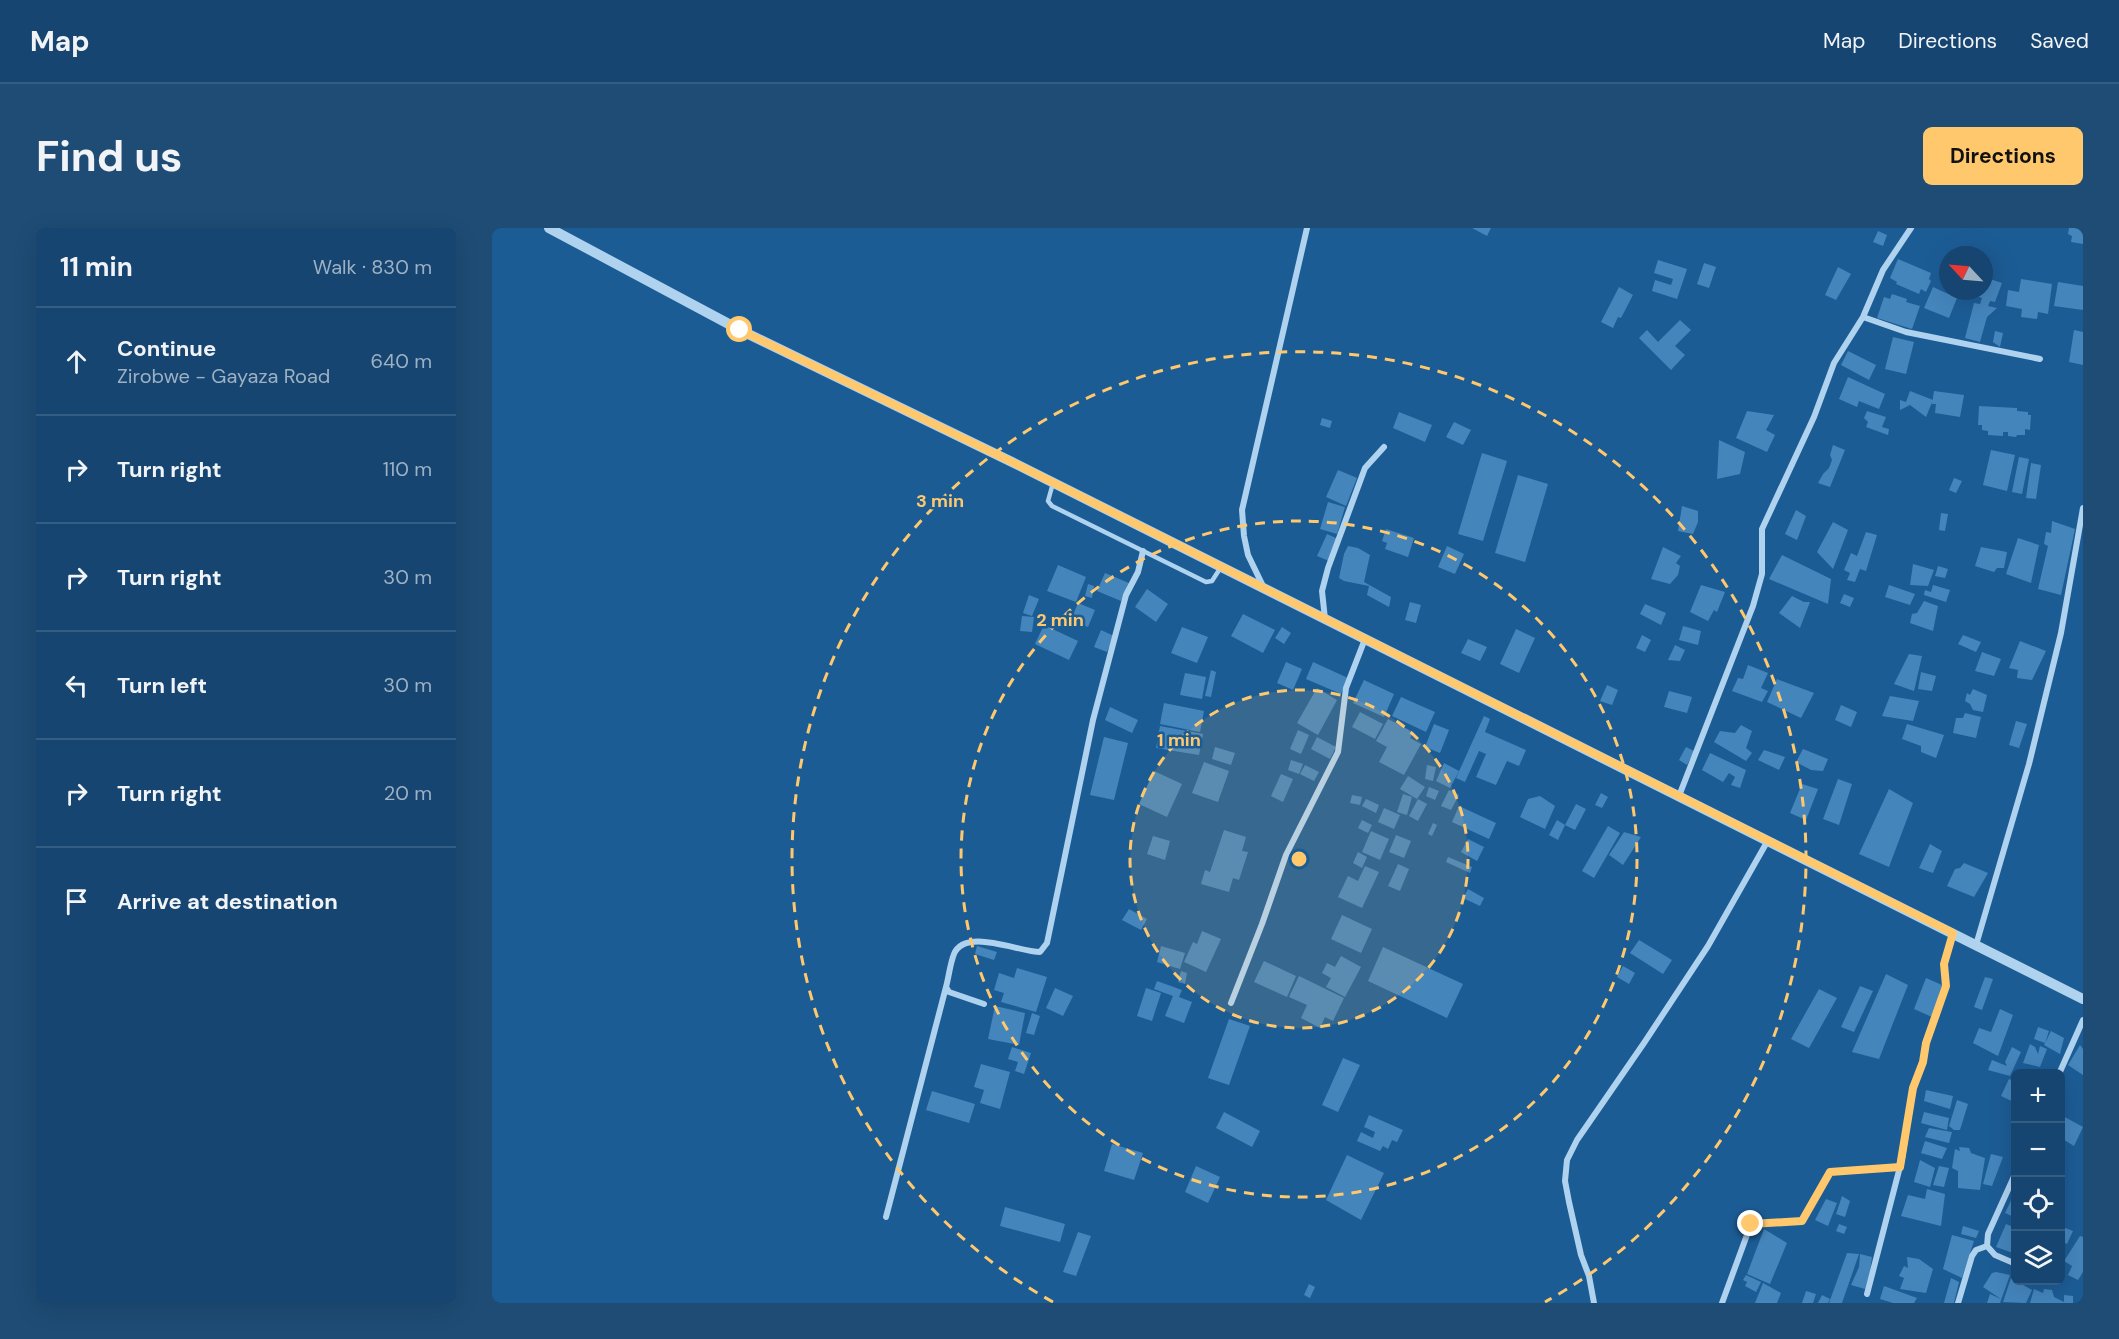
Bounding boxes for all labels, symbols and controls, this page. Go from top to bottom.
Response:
text: Map [30,23,90,60]
text: Map [1823,27,1865,55]
text: Directions [1898,27,1997,55]
text: Saved [2030,27,2089,55]
button: Directions [1923,127,2083,185]
text: Find us [36,129,182,184]
north arrow [1939,246,1993,300]
text: 11 min [60,250,133,284]
text: Walk · 830 m [313,254,432,280]
route start [726,316,752,342]
text: Continue [117,334,216,363]
icon: ahead [60,345,93,378]
text: 640 m [370,348,432,374]
text: Zirobwe - Gayaza Road [117,363,330,389]
icon: right [60,453,93,486]
text: Turn right [117,455,222,484]
text: 110 m [383,456,432,482]
text: 3 min [916,489,964,513]
icon: right [60,561,93,594]
text: Turn right [117,563,222,592]
text: 30 m [383,564,432,590]
text: 2 min [1036,608,1084,632]
icon: left [60,669,93,702]
text: Turn left [117,671,207,700]
text: 30 m [383,672,432,698]
text: 1 min [1157,728,1201,752]
icon: right [60,777,93,810]
text: Turn right [117,779,222,808]
text: 20 m [384,780,432,806]
centre of rings [1289,849,1309,869]
icon: arrive [60,885,93,918]
text: Arrive at destination [117,887,338,916]
map controls [2011,1069,2065,1285]
button: + [2011,1069,2065,1123]
button: − [2011,1123,2065,1177]
button: locate [2011,1177,2065,1231]
route end [1737,1210,1763,1236]
button: layers [2011,1231,2065,1285]

